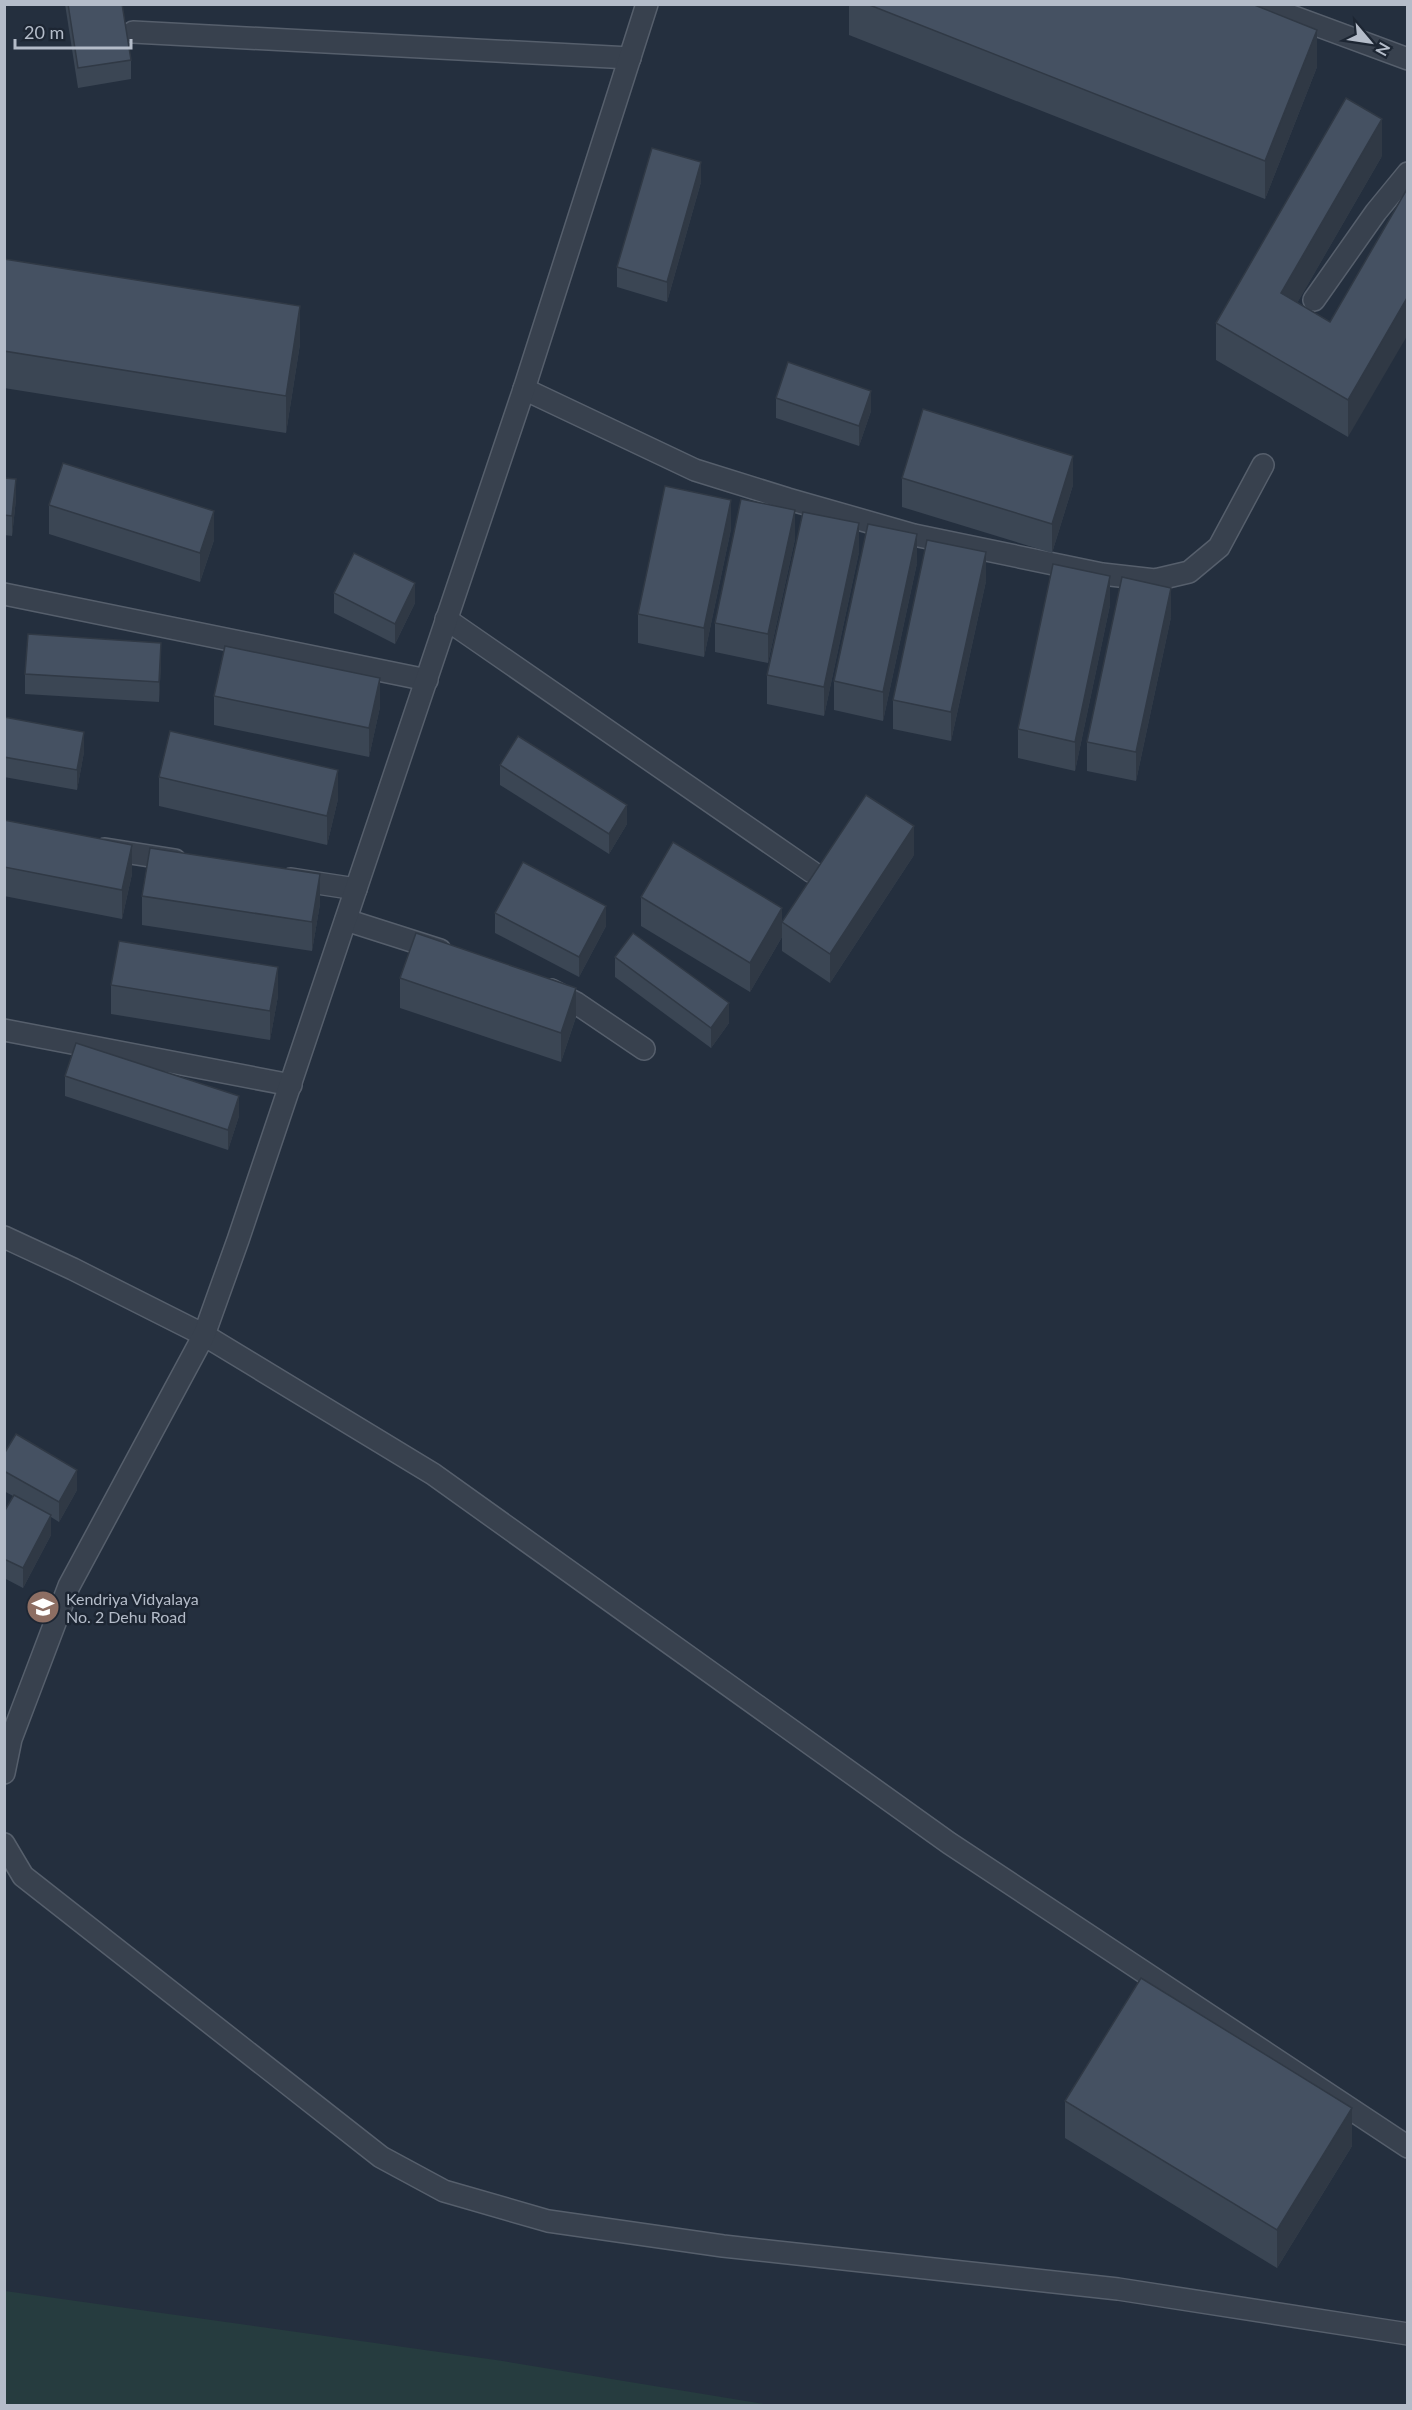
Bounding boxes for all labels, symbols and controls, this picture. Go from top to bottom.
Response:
scale bar [15,12,130,50]
north arrow [1340,12,1400,72]
text: 20 m [24,21,64,43]
text: N [1372,40,1395,60]
school or university icon: Kendriya Vidyalaya No. 2 Dehu Road [25,1589,61,1625]
place label: Kendriya Vidyalaya No. 2 Dehu Road [66,1589,199,1626]

